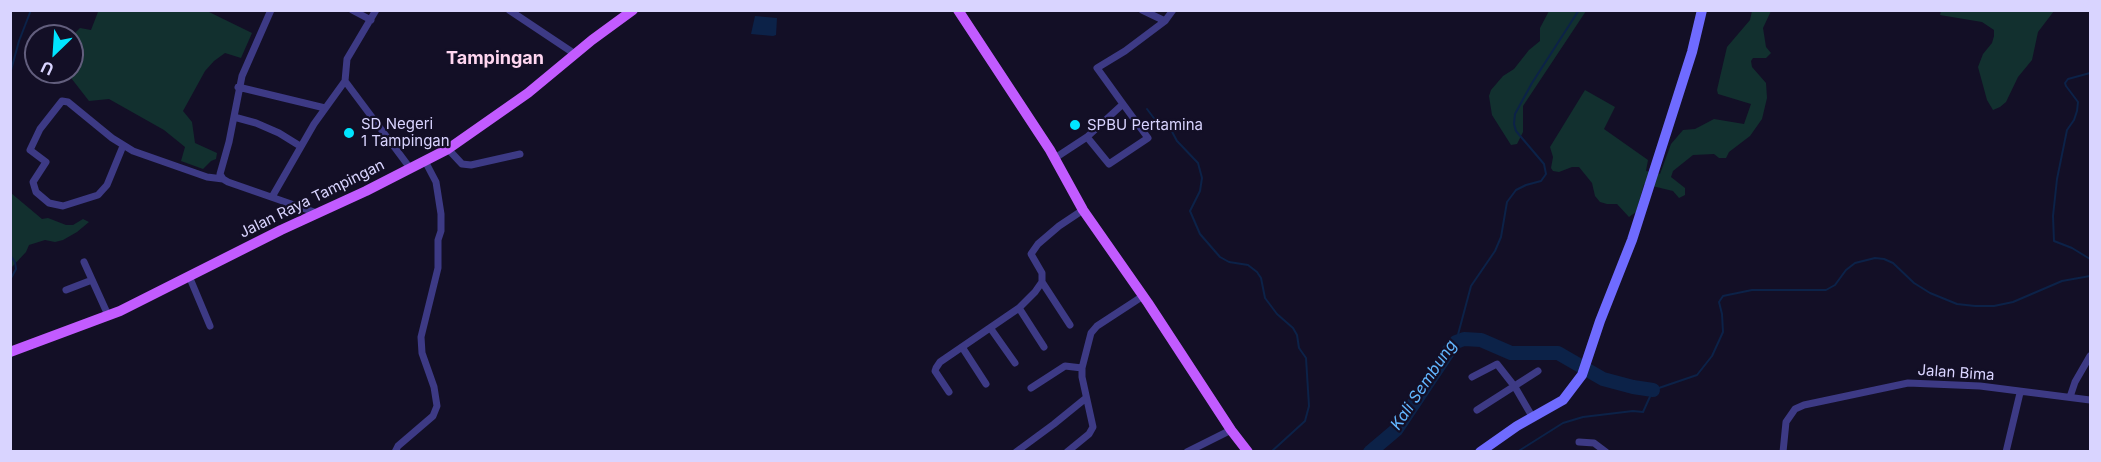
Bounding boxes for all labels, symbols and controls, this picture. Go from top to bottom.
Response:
north arrow [24,24,84,84]
district label: Tampingan [446,48,544,70]
text: U [38,57,57,80]
place label: SD Negeri 1 Tampingan [361,115,450,150]
place label: SPBU Pertamina [1087,116,1203,134]
marker: SPBU Pertamina [1068,118,1082,132]
marker: SD Negeri 1 Tampingan [342,126,356,140]
street label: Jalan Raya Tampingan [237,156,387,242]
water label: Kali Sembung [1387,336,1461,434]
street label: Jalan Bima [1917,361,1995,385]

